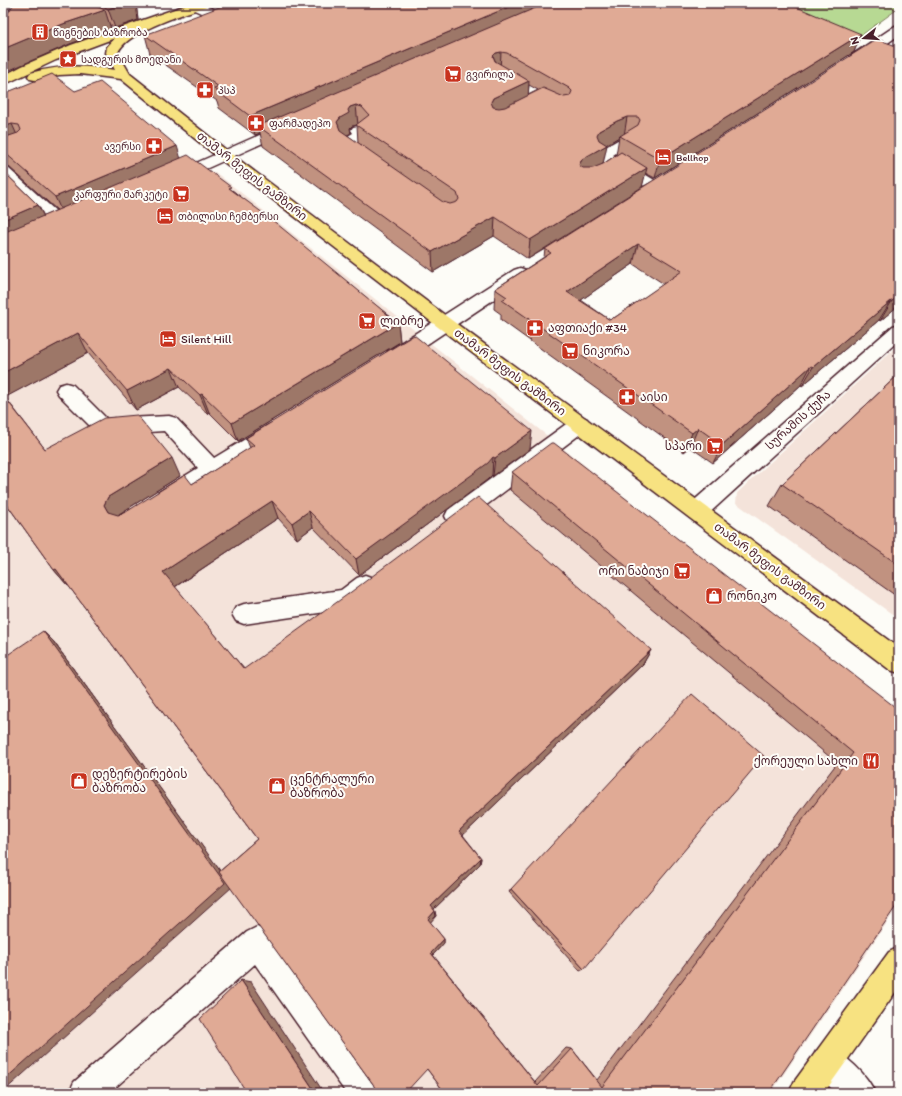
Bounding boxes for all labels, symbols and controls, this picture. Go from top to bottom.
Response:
north arrow [844,18,884,58]
building icon: წიგნების ბაზრობა [30,22,50,42]
place label: წიგნების ბაზრობა [53,26,148,39]
text: N [848,35,862,46]
place icon: სადგურის მოედანი [58,49,78,69]
place label: სადგურის მოედანი [81,53,181,66]
supermarket icon: გვირილა [443,64,463,84]
place label: გვირილა [466,68,514,81]
pharmacy icon: პსპ [195,80,215,100]
place label: პსპ [218,84,236,97]
pharmacy icon: ფარმადეპო [246,113,266,133]
place label: ფარმადეპო [269,117,331,130]
street label: თამარ მეფის გამზირი [194,129,310,223]
pharmacy icon: ავერსი [144,136,164,156]
place label: ავერსი [104,140,141,153]
hotel icon: Bellhop [653,147,673,167]
place label: Bellhop [676,151,709,164]
supermarket icon: კარფური მარკეტი [171,184,191,204]
place label: კარფური მარკეტი [74,188,168,201]
hotel icon: თბილისი ჩემბერსი [155,206,175,226]
place label: თბილისი ჩემბერსი [178,210,279,223]
supermarket icon: ლიბრე [357,311,377,331]
place label: ლიბრე [380,314,424,329]
pharmacy icon: აფთიაქი #34 [525,318,545,338]
place label: აფთიაქი #34 [548,321,627,335]
street label: თამარ მეფის გამზირი [451,325,569,419]
hotel icon: Silent Hill [158,329,178,349]
place label: Silent Hill [181,332,232,346]
supermarket icon: ნიკორა [560,341,580,361]
place label: ნიკორა [583,344,630,358]
pharmacy icon: აისი [617,387,637,407]
street label: სურამის ქუჩა [763,387,833,453]
place label: აისი [640,390,668,404]
supermarket icon: სპარი [705,436,725,456]
place label: სპარი [665,439,702,453]
street label: თამარ მეფის გამზირი [711,519,829,613]
supermarket icon: ორი ნაბიჯი [672,561,692,581]
place label: ორი ნაბიჯი [599,564,669,578]
shop icon: რონიკო [704,586,724,606]
place label: რონიკო [727,589,777,603]
restaurant icon: ქორეული სახლი [861,751,881,771]
place label: ქორეული სახლი [754,754,858,769]
place label: დეზერტირების ბაზრობა [92,767,187,795]
shop icon: დეზერტირების ბაზრობა [69,771,89,791]
place label: ცენტრალური ბაზრობა [290,772,374,800]
shop icon: ცენტრალური ბაზრობა [267,776,287,796]

